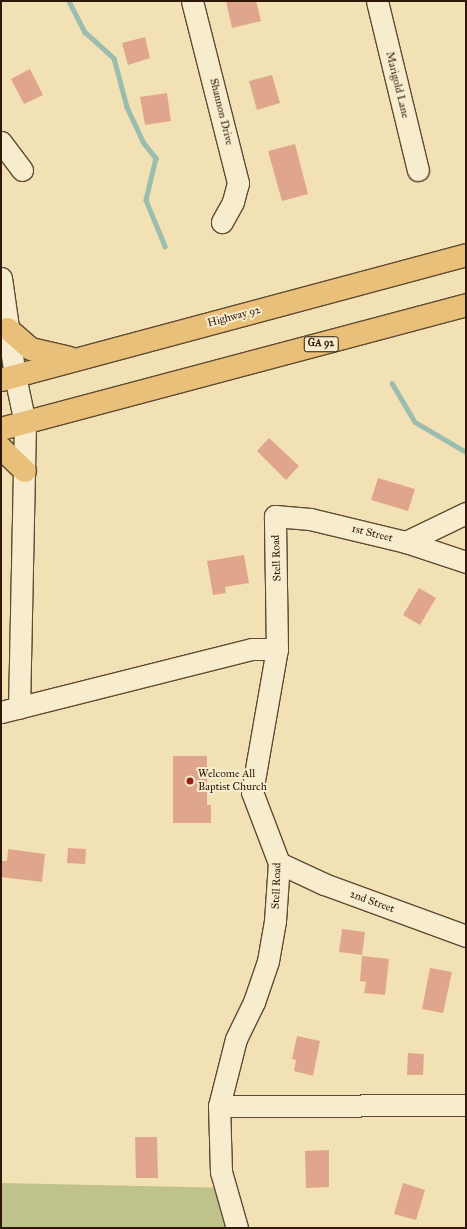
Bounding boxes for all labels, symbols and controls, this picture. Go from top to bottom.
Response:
street label: Marigold Lane [382,50,412,120]
street label: Shannon Drive [206,77,236,147]
street label: Highway 92 [206,304,262,330]
road number: GA 92 [303,336,339,352]
street label: 1st Street [350,523,394,545]
street label: Stell Road [270,535,284,581]
place label: Welcome All Baptist Church [198,768,267,794]
marker: Welcome All Baptist Church [185,776,195,786]
street label: Stell Road [270,863,284,909]
street label: 2nd Street [348,888,396,916]

